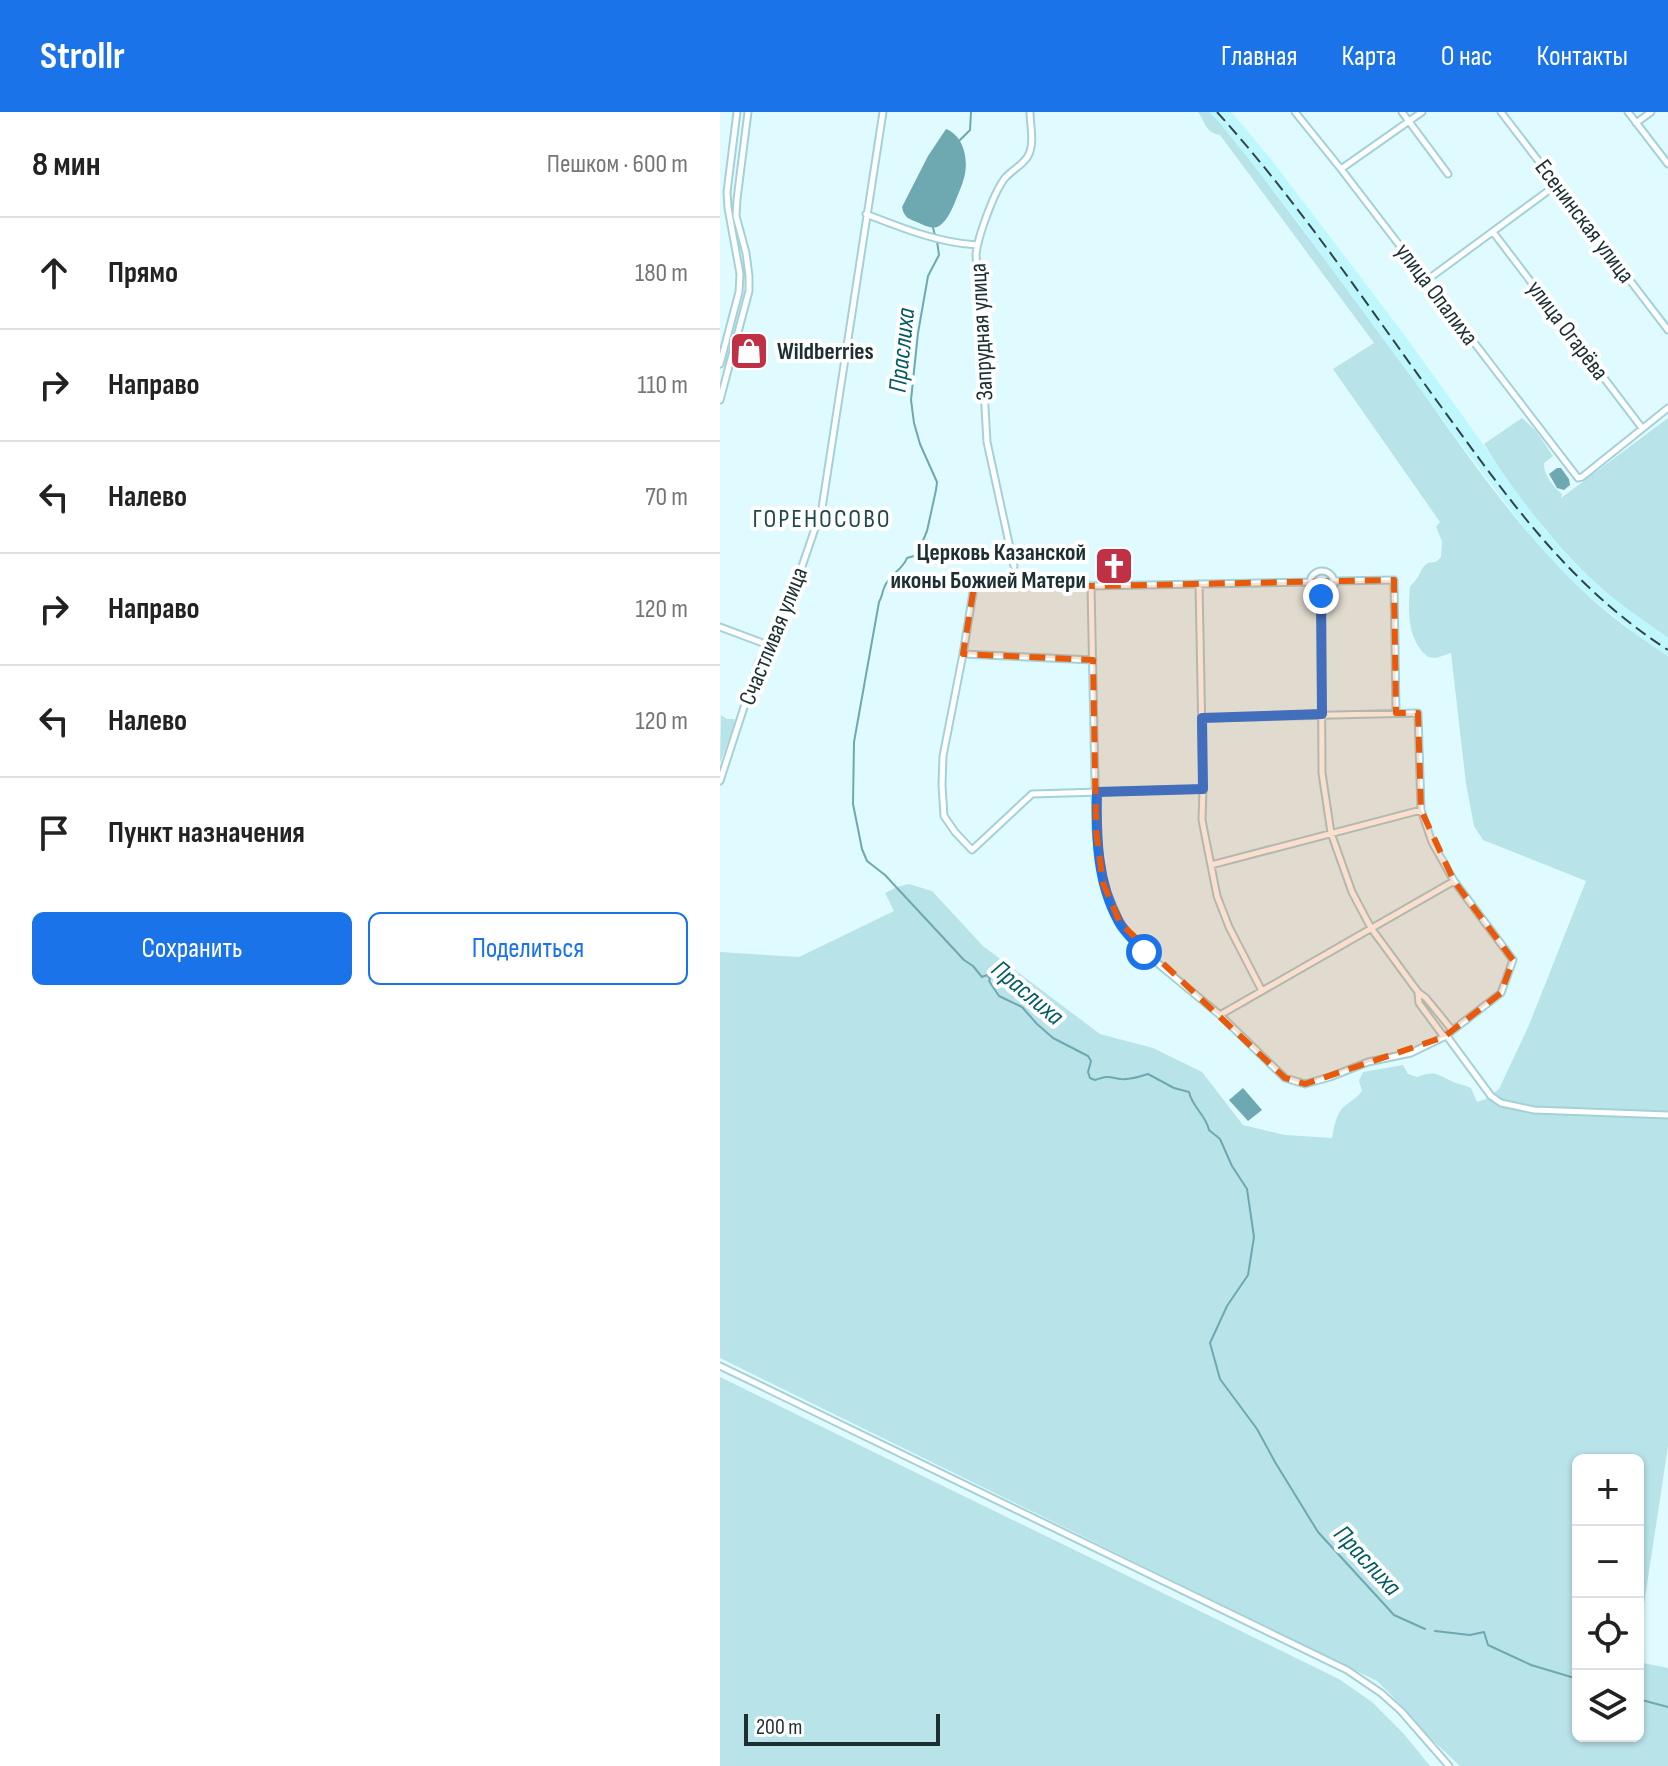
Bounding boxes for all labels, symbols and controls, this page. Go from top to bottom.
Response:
text: Strollr [40,34,125,79]
text: Главная [1221,40,1297,73]
text: Карта [1341,40,1397,73]
text: О нас [1441,40,1493,73]
text: Контакты [1537,40,1628,73]
text: 8 мин [32,144,101,185]
text: Пешком · 600 m [547,149,688,180]
street label: Есенинская улица [1529,154,1641,289]
street label: улица Опалиха [1389,238,1484,351]
icon: ahead [32,251,76,295]
text: Прямо [108,255,178,291]
text: 180 m [635,258,688,289]
street label: Запрудная улица [963,262,1000,401]
street label: улица Огарёва [1521,275,1615,386]
water label: Праслиха [883,306,922,394]
shop icon: Wildberries [728,330,770,372]
place label: Wildberries [777,337,874,366]
icon: right [32,363,76,407]
text: Направо [108,367,200,403]
text: 110 m [637,370,688,401]
icon: left [32,475,76,519]
text: Налево [108,479,187,515]
text: 70 m [645,482,688,513]
district label: ГОРЕНОСОВО [752,504,892,535]
place label: Церковь Казанской иконы Божией Матери [891,538,1086,595]
church icon: Церковь Казанской иконы Божией Матери [1093,545,1135,587]
street label: Счастливая улица [733,563,814,709]
route end [1303,578,1339,614]
icon: right [32,587,76,631]
text: Направо [108,591,200,627]
text: 120 m [635,594,688,625]
icon: left [32,699,76,743]
text: Налево [108,703,187,739]
text: 120 m [635,706,688,737]
icon: arrive [32,811,76,855]
text: Пункт назначения [108,815,305,851]
button: Сохранить [32,912,352,985]
button: Поделиться [368,912,688,985]
route start [1126,934,1162,970]
water label: Праслиха [985,954,1070,1033]
map controls [1572,1454,1644,1742]
button: + [1572,1454,1644,1526]
water label: Праслиха [1327,1519,1407,1603]
button: − [1572,1526,1644,1598]
button: locate [1572,1598,1644,1670]
button: layers [1572,1670,1644,1742]
scale bar [744,1710,940,1746]
text: 200 m [756,1714,802,1741]

